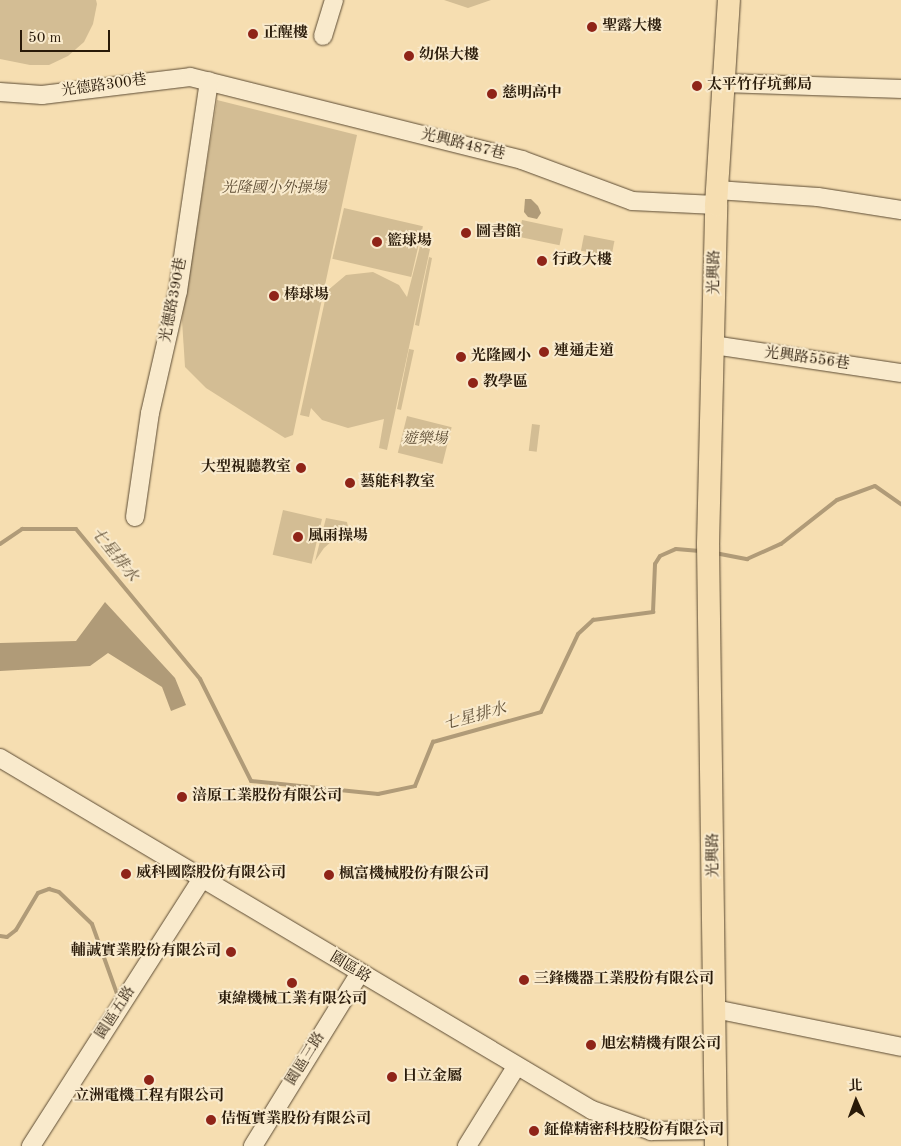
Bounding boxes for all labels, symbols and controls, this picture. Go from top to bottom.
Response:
place label: 聖露大樓 [602,18,662,36]
scale bar [22,20,112,52]
marker: 聖露大樓 [586,21,598,33]
place label: 正醒樓 [263,25,308,43]
marker: 正醒樓 [247,28,259,40]
text: 50 m [28,31,62,46]
place label: 幼保大樓 [419,47,479,65]
marker: 幼保大樓 [403,50,415,62]
street label: 光德路300巷 [60,71,148,101]
place label: 太平竹仔坑郵局 [707,77,812,95]
marker: 太平竹仔坑郵局 [691,80,703,92]
place label: 慈明高中 [502,85,562,103]
marker: 慈明高中 [486,88,498,100]
street label: 光興路487巷 [419,126,507,164]
park label: 光隆國小外操場 [222,180,326,198]
place label: 圖書館 [476,224,521,242]
marker: 圖書館 [460,227,472,239]
place label: 籃球場 [387,233,432,251]
marker: 籃球場 [371,236,383,248]
street label: 光興路 [706,249,724,295]
place label: 行政大樓 [552,252,612,270]
marker: 行政大樓 [536,255,548,267]
street label: 光德路390巷 [157,256,191,344]
place label: 棒球場 [284,287,329,305]
marker: 棒球場 [268,290,280,302]
place label: 連通走道 [554,343,614,361]
street label: 光興路556巷 [763,344,851,374]
marker: 連通走道 [538,346,550,358]
place label: 光隆國小 [471,348,531,366]
marker: 光隆國小 [455,351,467,363]
place label: 教學區 [483,374,528,392]
marker: 教學區 [467,377,479,389]
park label: 遊樂場 [403,431,447,449]
place label: 大型視聽教室 [201,459,291,477]
marker: 大型視聽教室 [295,462,307,474]
place label: 藝能科教室 [360,474,435,492]
marker: 藝能科教室 [344,477,356,489]
water label: 七星排水 [86,524,142,586]
place label: 風雨操場 [308,528,368,546]
marker: 風雨操場 [292,531,304,543]
water label: 七星排水 [442,699,508,735]
place label: 涪原工業股份有限公司 [192,788,342,806]
marker: 涪原工業股份有限公司 [176,791,188,803]
street label: 光興路 [705,833,723,877]
place label: 威科國際股份有限公司 [136,865,286,883]
place label: 楓富機械股份有限公司 [339,866,489,884]
marker: 威科國際股份有限公司 [120,868,132,880]
marker: 楓富機械股份有限公司 [323,869,335,881]
place label: 輔誠實業股份有限公司 [71,943,221,961]
marker: 輔誠實業股份有限公司 [225,946,237,958]
street label: 園區路 [326,949,374,987]
place label: 三鋒機器工業股份有限公司 [534,971,714,989]
marker: 三鋒機器工業股份有限公司 [518,974,530,986]
marker: 東緯機械工業有限公司 [286,977,298,989]
street label: 園區五路 [92,983,140,1043]
place label: 東緯機械工業有限公司 [217,991,367,1009]
street label: 園區三路 [282,1029,330,1089]
place label: 旭宏精機有限公司 [601,1036,721,1054]
marker: 旭宏精機有限公司 [585,1039,597,1051]
place label: 日立金屬 [402,1068,462,1086]
marker: 日立金屬 [386,1071,398,1083]
marker: 立洲電機工程有限公司 [143,1074,155,1086]
north arrow [831,1076,881,1126]
text: 北 [848,1079,863,1093]
place label: 立洲電機工程有限公司 [74,1088,224,1106]
place label: 佶恆實業股份有限公司 [221,1111,371,1129]
marker: 佶恆實業股份有限公司 [205,1114,217,1126]
place label: 鉦偉精密科技股份有限公司 [544,1122,724,1140]
marker: 鉦偉精密科技股份有限公司 [528,1125,540,1137]

